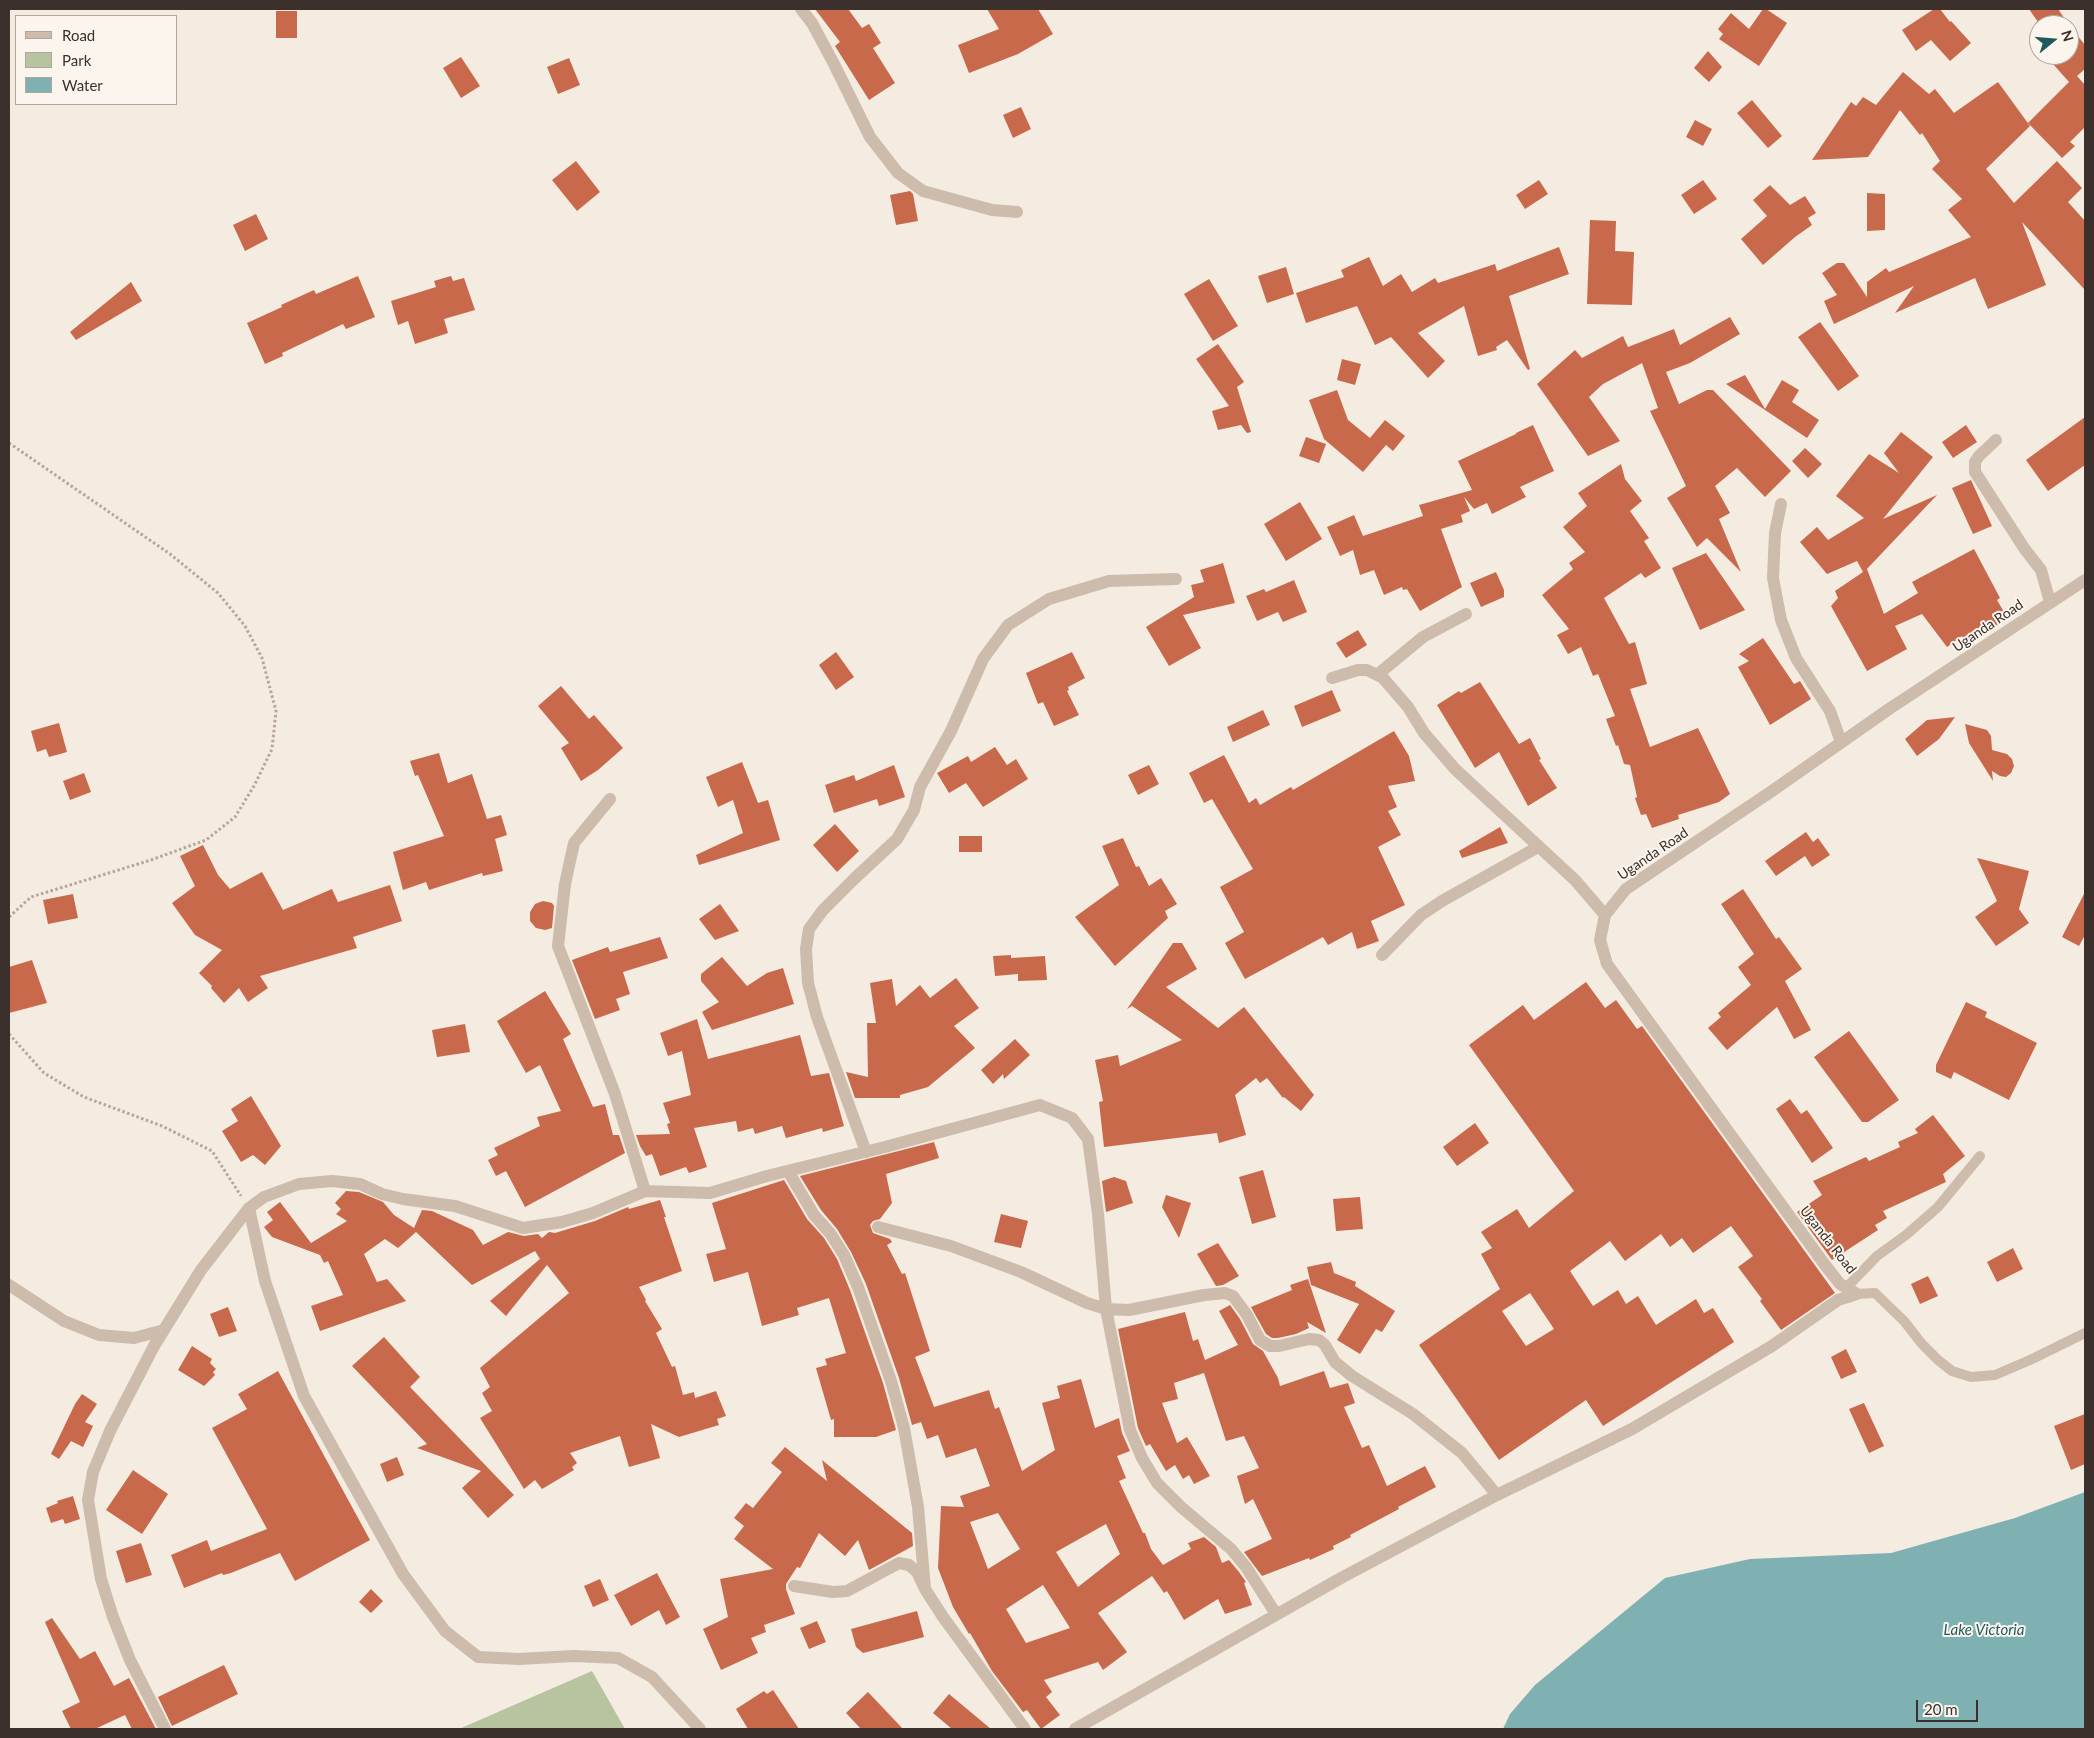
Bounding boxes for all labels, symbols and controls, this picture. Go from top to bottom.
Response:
legend [15,15,178,105]
north arrow [2029,15,2079,65]
text: Road [62,26,95,44]
text: N [2058,28,2078,43]
text: Park [62,51,91,69]
text: Water [62,76,103,94]
street label: Uganda Road [1950,596,2026,656]
street label: Uganda Road [1615,824,1691,884]
street label: Uganda Road [1796,1203,1860,1277]
water label: Lake Victoria [1944,1621,2024,1639]
scale bar [1919,1690,1982,1722]
text: 20 m [1924,1700,1958,1718]

